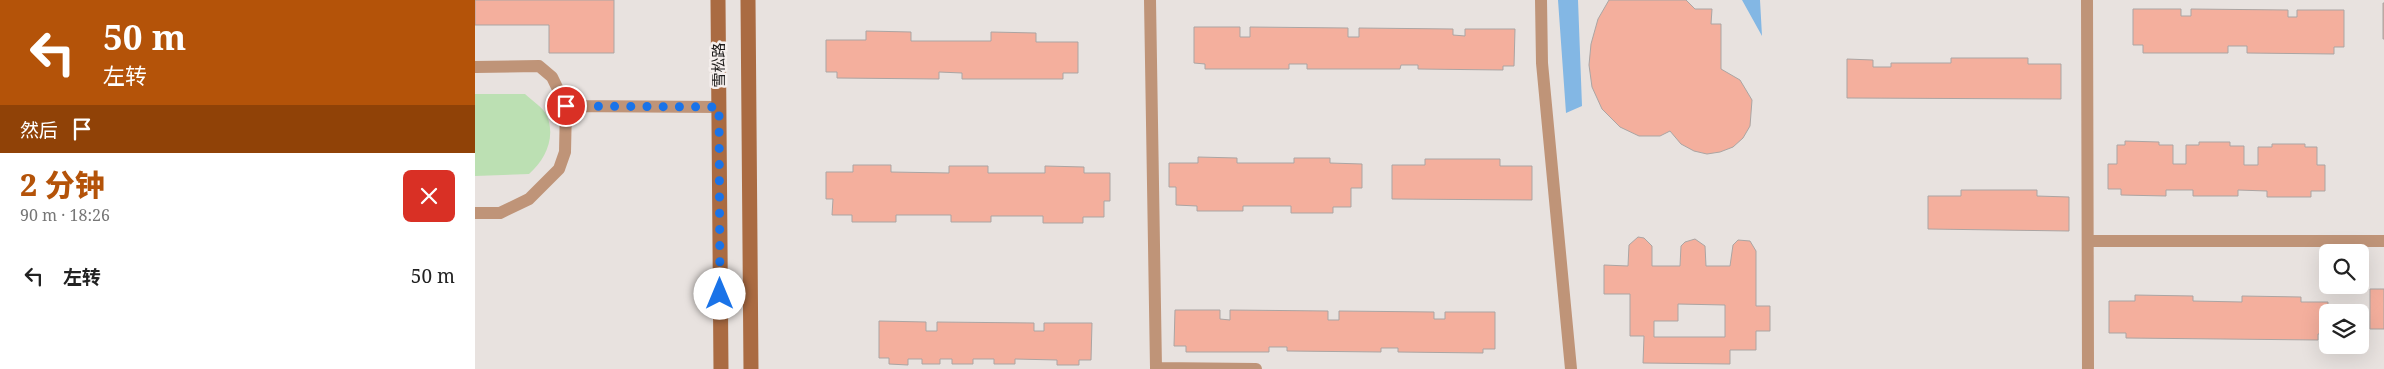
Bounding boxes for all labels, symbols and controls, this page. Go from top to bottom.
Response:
text: 50 m [103,13,186,60]
icon: left [20,20,85,85]
street label: 雪松路 [708,42,728,88]
text: 左转 [103,60,147,90]
pin [545,85,587,127]
icon: arrive [552,92,580,120]
icon: arrive [68,115,96,143]
text: 然后 [20,117,58,143]
text: 2 分钟 [20,164,105,205]
button: close [403,170,455,222]
text: 90 m · 18:26 [20,204,110,226]
map controls [2319,244,2369,354]
button: search [2319,244,2369,294]
icon: left [20,262,48,290]
text: 50 m [411,263,455,289]
text: 左转 [63,264,101,290]
position arrow [693,267,745,319]
button: layers [2319,304,2369,354]

